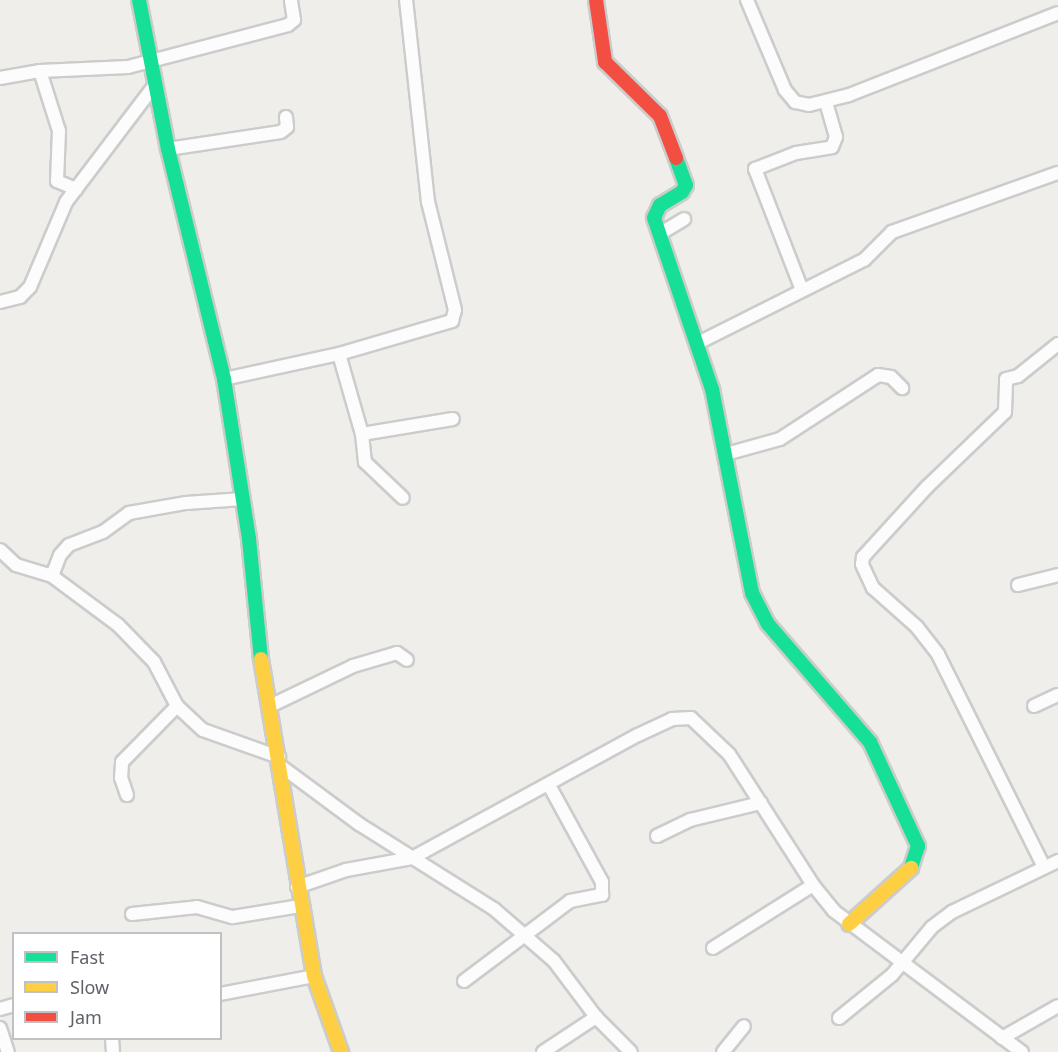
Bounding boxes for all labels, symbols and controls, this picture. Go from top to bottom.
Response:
legend [12,932,222,1040]
text: Fast [70,945,105,969]
text: Slow [70,975,109,999]
text: Jam [70,1005,102,1029]

